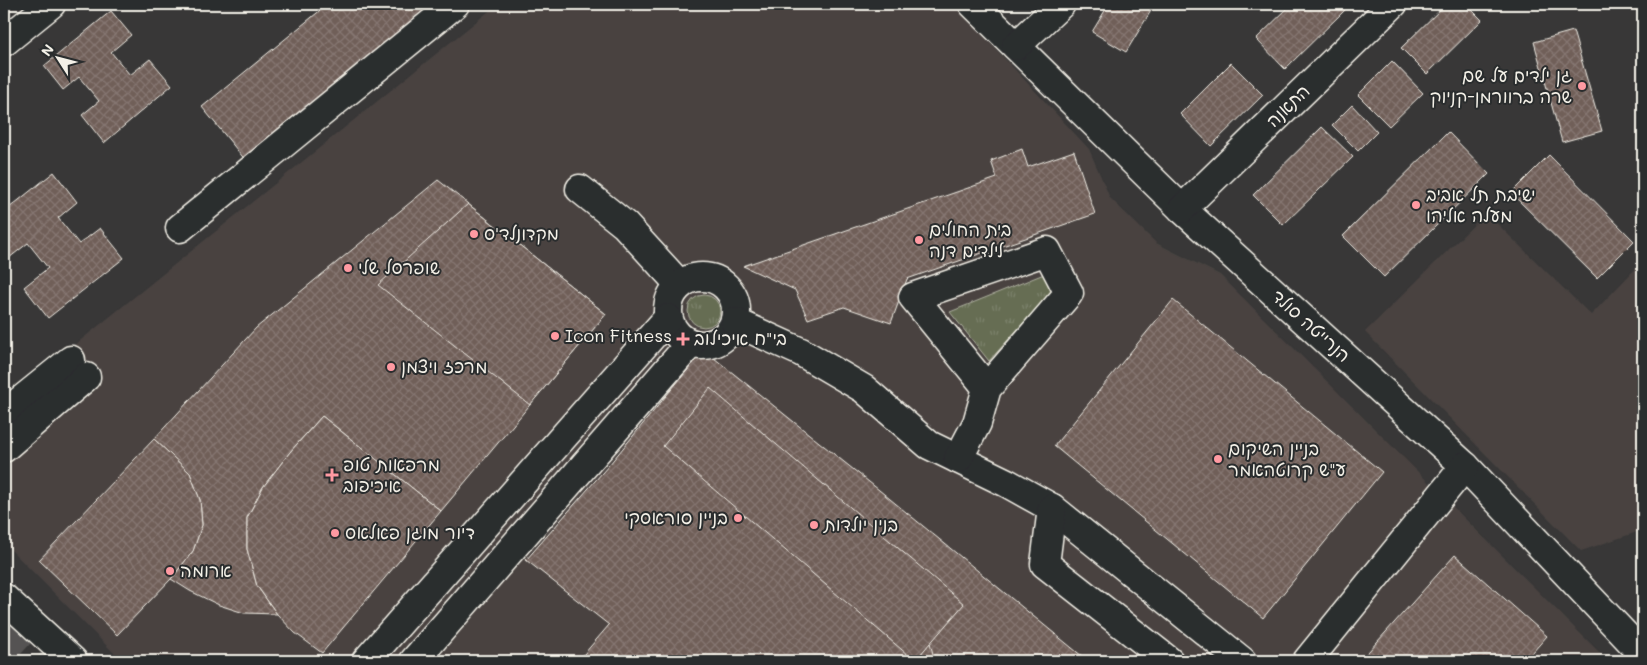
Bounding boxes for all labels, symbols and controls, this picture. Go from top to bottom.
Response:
north arrow [32,32,82,82]
text: N [36,40,58,60]
place label: גן ילדים על שם שרה ברוורמן-קניוק [1430,63,1572,108]
street label: התאנה [1260,79,1314,132]
marker: גן ילדים על שם שרה ברוורמן-קניוק [1576,80,1588,92]
place label: ישיבת תל אביב מעלה אליהו [1426,182,1536,227]
marker: ישיבת תל אביב מעלה אליהו [1410,199,1422,211]
place label: בית החולים לילדים דנה [929,217,1011,262]
place label: מקדונלד'ס [484,221,559,245]
marker: מקדונלד'ס [468,228,480,240]
marker: בית החולים לילדים דנה [913,234,925,246]
place label: שופרסל שלי [358,255,440,279]
marker: שופרסל שלי [342,262,354,274]
street label: הנרייטה סולד [1267,284,1356,367]
place label: Icon Fitness [565,323,672,347]
place label: בי"ח איכילוב [694,326,787,350]
marker: Icon Fitness [549,330,561,342]
marker: בי"ח איכילוב [676,332,690,346]
place label: מרכז ויצמן [401,354,488,378]
marker: מרכז ויצמן [385,361,397,373]
place label: בניין השיקום ע"ש קרוטהאמר [1228,436,1346,481]
place label: מרפאות טופ איכיפוב [343,452,440,497]
marker: בניין השיקום ע"ש קרוטהאמר [1212,453,1224,465]
marker: מרפאות טופ איכיפוב [325,468,339,482]
place label: בניין סוראסקי [624,505,728,529]
marker: בניין סוראסקי [732,512,744,524]
place label: בנין יולדות [823,512,898,536]
marker: בנין יולדות [808,519,820,531]
place label: דיור מוגן פאלאס [345,520,475,544]
marker: דיור מוגן פאלאס [329,527,341,539]
place label: ארומה [180,558,232,582]
marker: ארומה [164,565,176,577]

